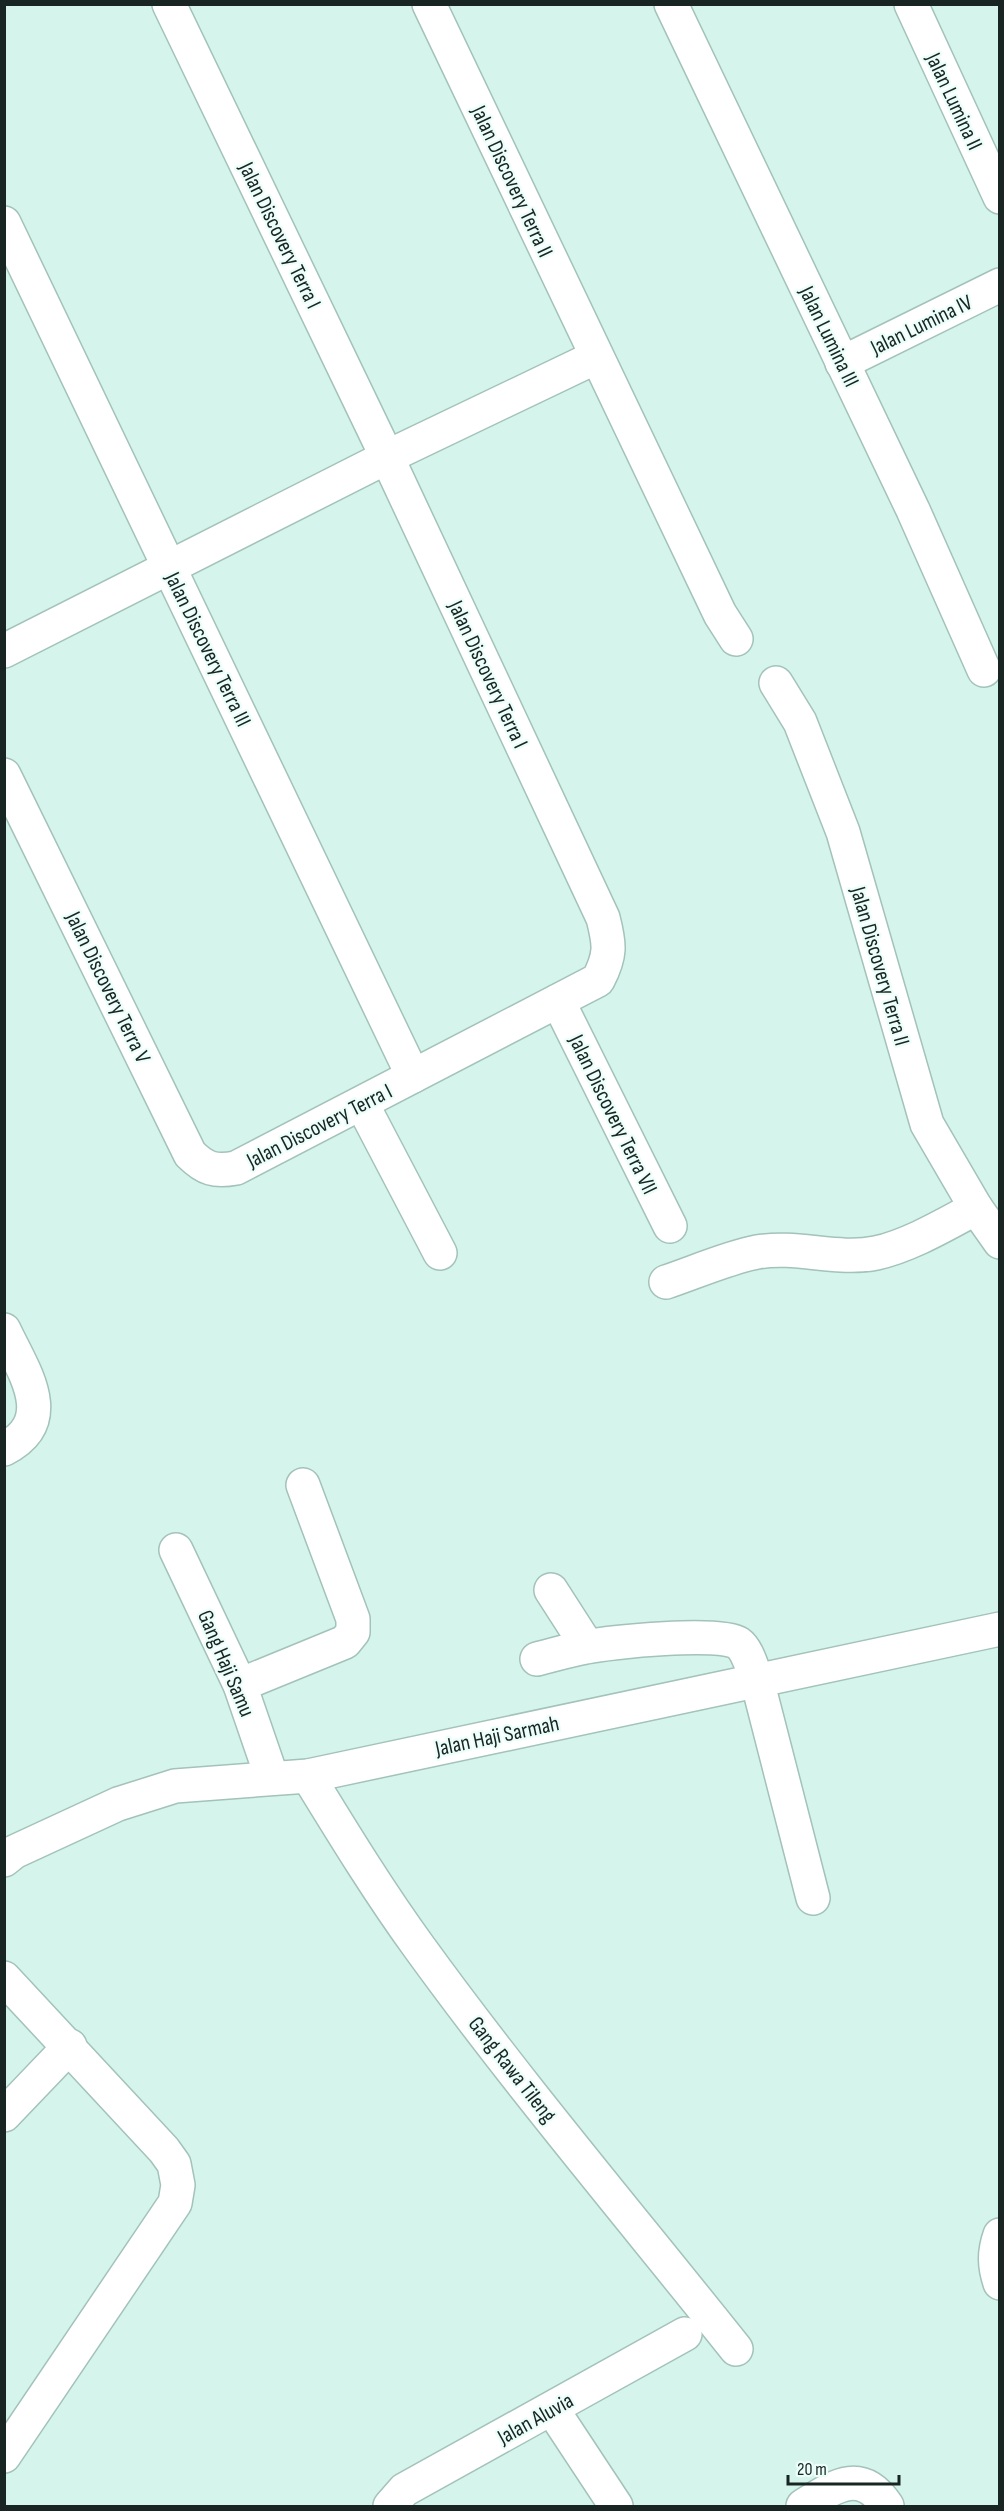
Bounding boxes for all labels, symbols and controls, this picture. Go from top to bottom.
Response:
street label: Jalan Lumina II [919,48,988,155]
street label: Jalan Discovery Terra II [464,101,559,262]
street label: Jalan Discovery Terra I [232,157,327,313]
street label: Jalan Lumina III [792,281,865,391]
street label: Jalan Lumina IV [866,289,977,362]
street label: Jalan Discovery Terra III [158,567,257,731]
street label: Jalan Discovery Terra I [441,596,534,753]
street label: Jalan Discovery Terra II [844,883,915,1049]
street label: Jalan Discovery Terra V [59,907,156,1068]
street label: Jalan Discovery Terra VII [562,1030,663,1199]
street label: Jalan Discovery Terra I [242,1078,397,1175]
street label: Gang Haji Samu [191,1606,260,1721]
street label: Jalan Haji Sarmah [432,1710,562,1763]
street label: Gang Rawa Tileng [462,2011,562,2129]
street label: Jalan Aluvia [492,2387,578,2452]
scale bar [788,2448,899,2486]
text: 20 m [797,2459,827,2480]

